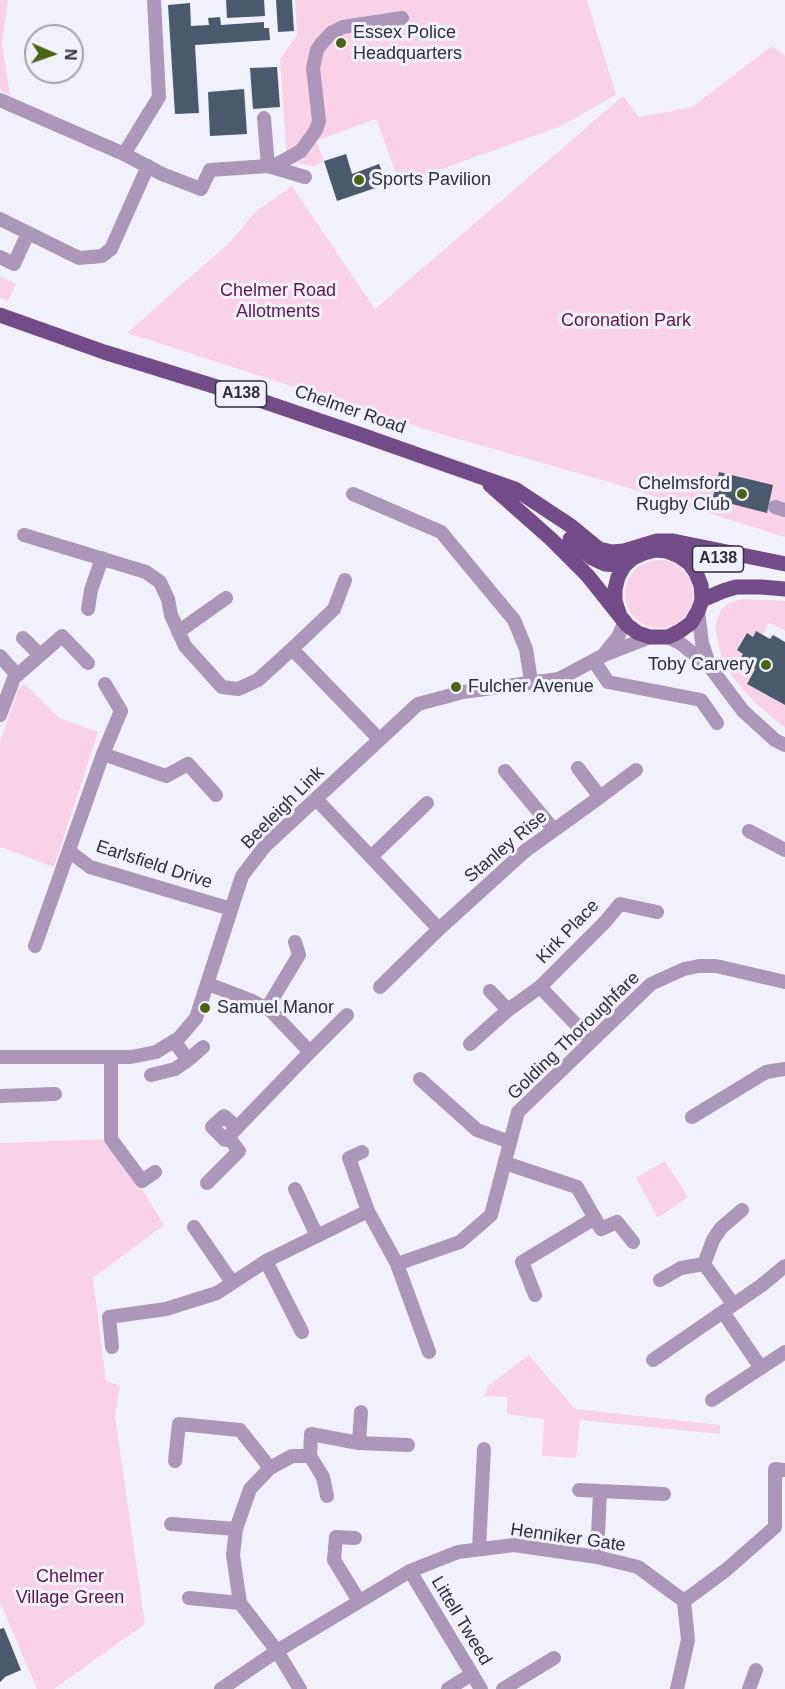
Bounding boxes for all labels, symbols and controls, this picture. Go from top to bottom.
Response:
place label: Essex Police Headquarters [353,22,462,64]
north arrow [24,24,84,84]
marker: Essex Police Headquarters [334,36,348,50]
text: N [62,49,79,61]
place label: Sports Pavilion [371,169,491,191]
marker: Sports Pavilion [352,173,366,187]
park label: Chelmer Road Allotments [220,280,336,322]
park label: Coronation Park [561,310,691,332]
road number: A138 [216,381,266,407]
street label: Chelmer Road [292,381,408,439]
place label: Chelmsford Rugby Club [636,473,730,516]
marker: Chelmsford Rugby Club [735,487,749,501]
road number: A138 [692,546,744,572]
place label: Toby Carvery [648,654,754,676]
marker: Toby Carvery [759,658,773,672]
place label: Fulcher Avenue [468,676,594,698]
marker: Fulcher Avenue [449,680,463,694]
street label: Beeleigh Link [237,762,329,854]
street label: Stanley Rise [460,806,552,888]
street label: Earlsfield Drive [93,836,215,894]
street label: Kirk Place [532,895,604,969]
street label: Golding Thoroughfare [504,967,644,1105]
place label: Samuel Manor [217,997,334,1019]
marker: Samuel Manor [198,1001,212,1015]
street label: Henniker Gate [509,1519,627,1557]
park label: Chelmer Village Green [16,1566,124,1608]
street label: Littell Tweed [426,1573,496,1669]

